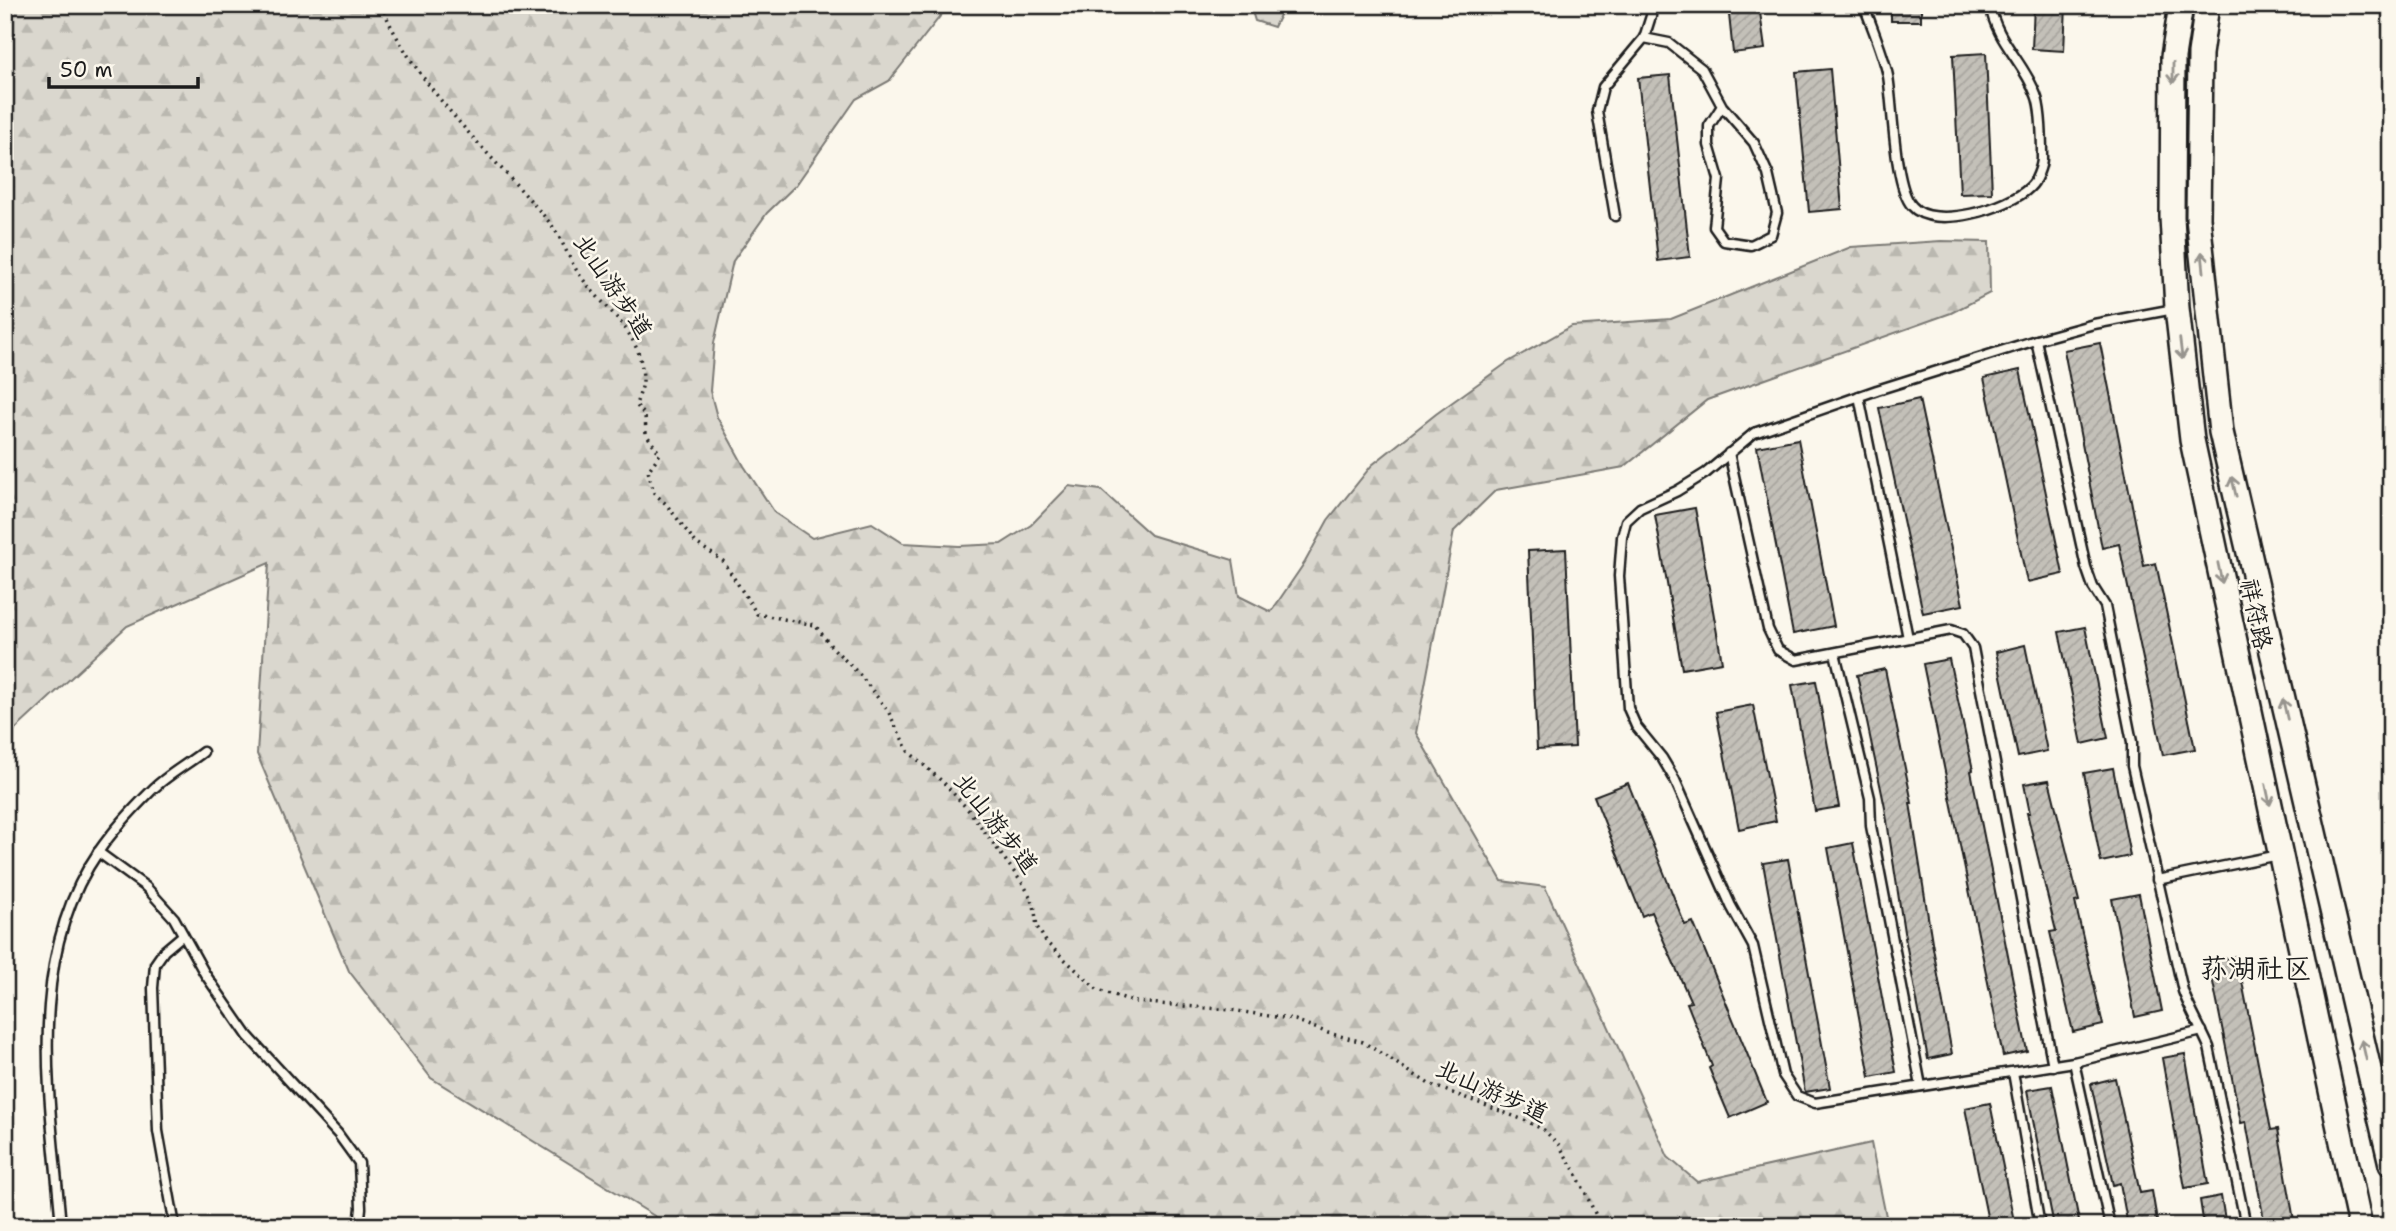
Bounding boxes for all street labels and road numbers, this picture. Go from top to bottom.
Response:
street label: 北山游步道 [566,227,660,345]
street label: 祥符路 [2233,575,2279,653]
street label: 北山游步道 [946,766,1046,880]
street label: 北山游步道 [1431,1052,1553,1130]

